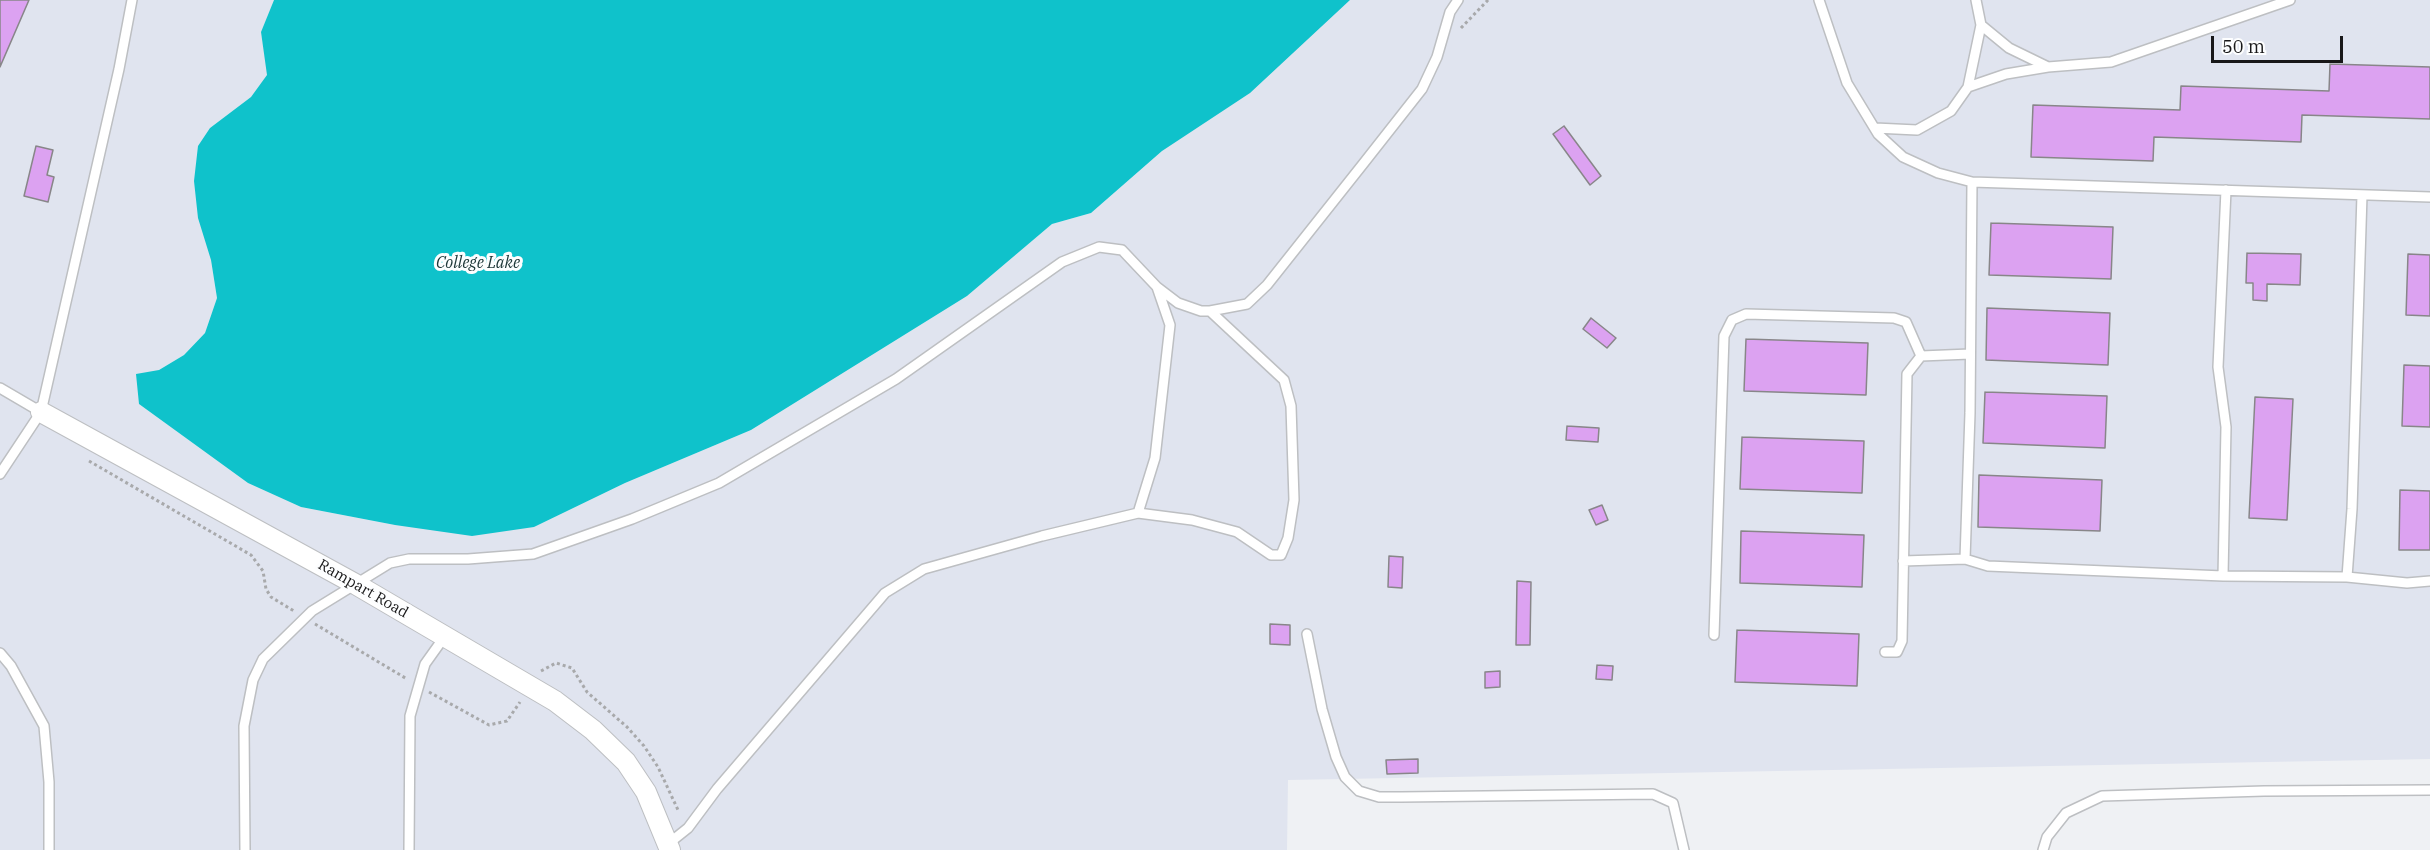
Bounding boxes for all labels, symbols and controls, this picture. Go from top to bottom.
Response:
scale bar [2214,24,2346,62]
text: 50 m [2222,35,2265,58]
water label: College Lake [436,253,520,273]
street label: Rampart Road [315,556,411,622]

